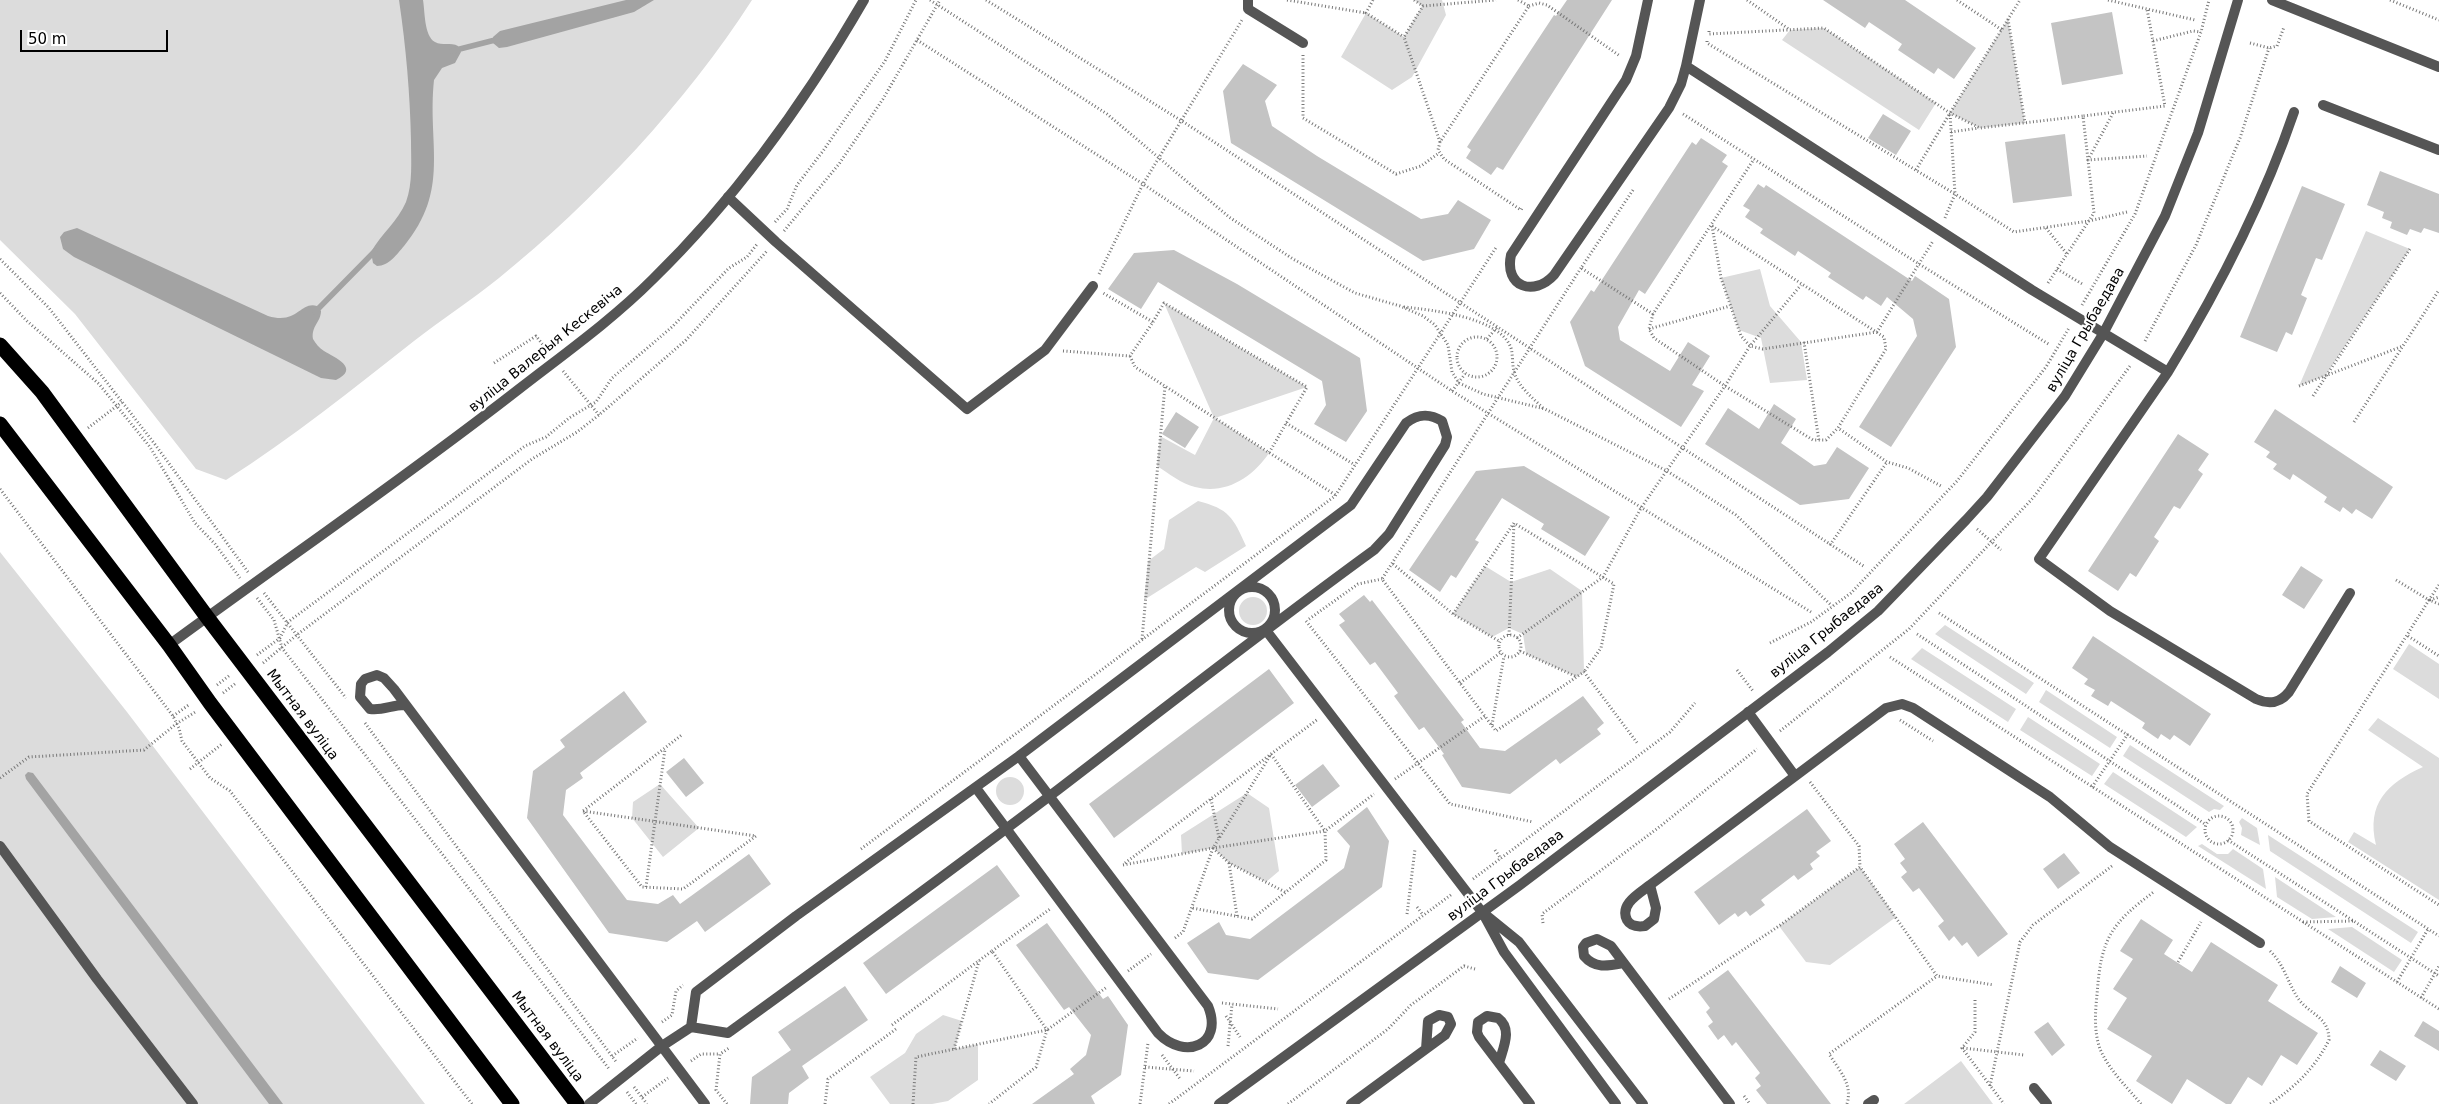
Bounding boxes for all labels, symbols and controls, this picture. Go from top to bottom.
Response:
scale bar [22,20,170,52]
text: 50 m [28,30,66,48]
street label: вуліца Грыбаедава [2043,265,2129,395]
street label: вуліца Валерыя Кескевіча [466,282,626,416]
street label: вуліца Грыбаедава [1767,580,1887,682]
street label: Мытная вуліца [262,666,342,764]
street label: вуліца Грыбаедава [1445,827,1567,925]
street label: Мытная вуліца [507,988,587,1086]

